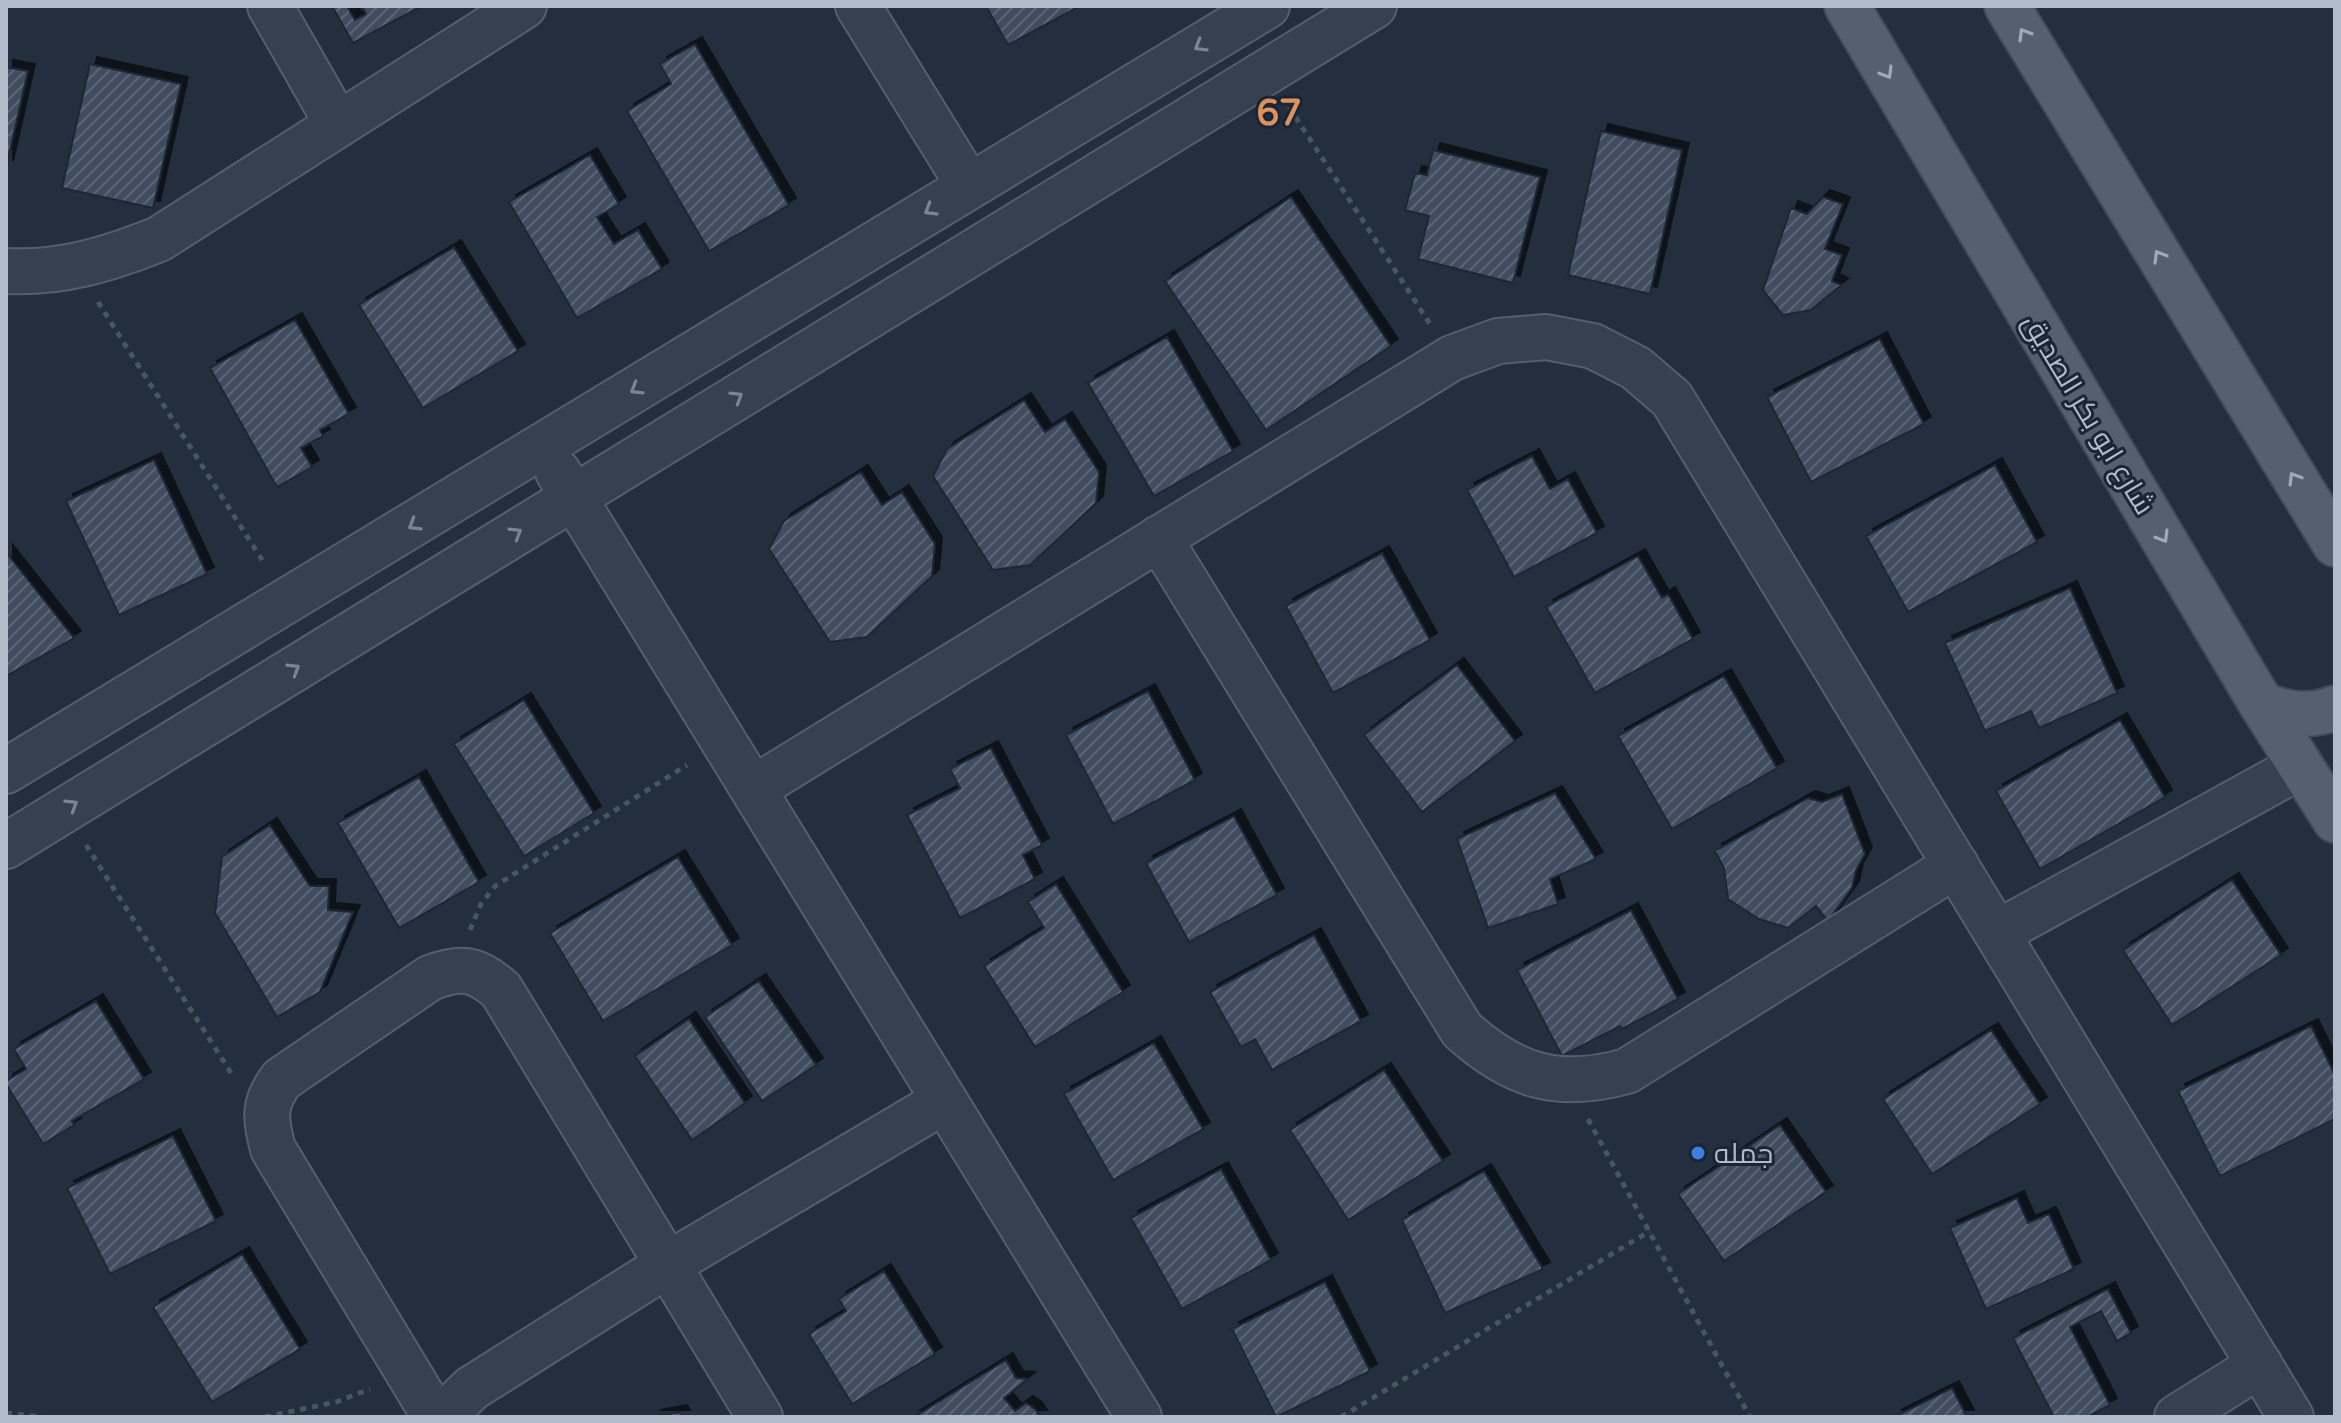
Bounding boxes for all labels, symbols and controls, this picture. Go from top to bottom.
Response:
one-way arrow [2018,28,2034,43]
one-way arrow [1194,37,1209,52]
one-way arrow [1877,64,1893,79]
district label: 67 [1256,92,1302,135]
one-way arrow [924,201,939,216]
one-way arrow [2153,250,2169,265]
street label: شارع ابو بكر الصديق [2014,308,2161,522]
one-way arrow [630,380,645,395]
one-way arrow [728,391,743,407]
one-way arrow [2289,472,2304,487]
one-way arrow [408,515,423,530]
one-way arrow [507,528,522,543]
one-way arrow [2153,528,2168,543]
one-way arrow [285,664,300,679]
one-way arrow [64,800,78,815]
place label: جمله [1714,1137,1773,1171]
marker: جمله [1689,1144,1707,1162]

